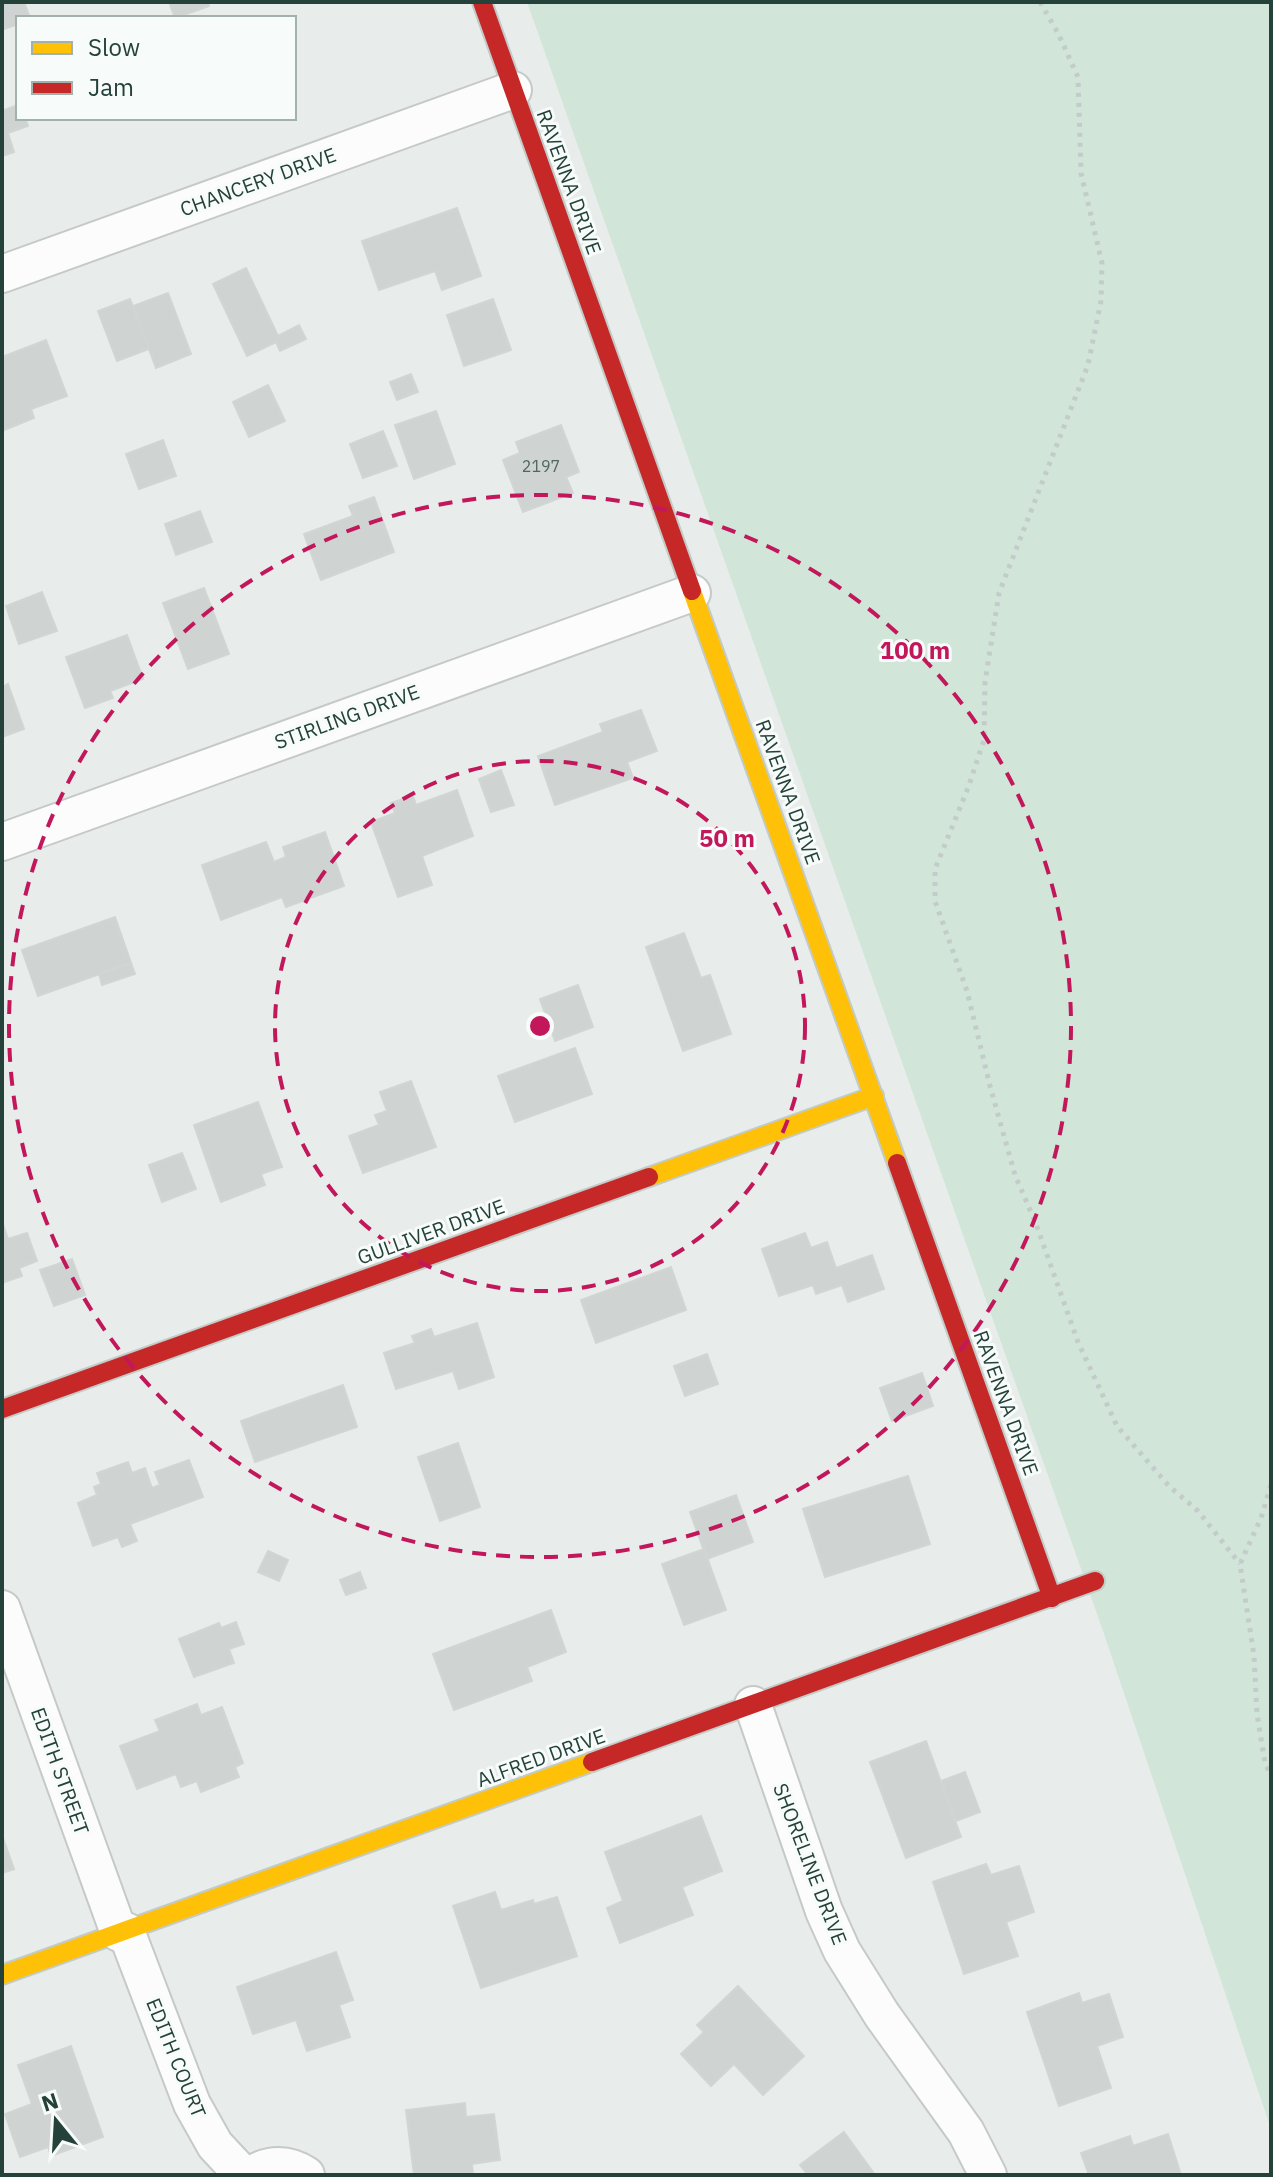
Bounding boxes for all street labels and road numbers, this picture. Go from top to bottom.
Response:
street label: RAVENNA DRIVE [531,106,608,258]
street label: CHANCERY DRIVE [176,141,340,222]
street label: STIRLING DRIVE [271,678,423,755]
street label: RAVENNA DRIVE [750,716,827,868]
street label: GULLIVER DRIVE [353,1192,508,1271]
street label: RAVENNA DRIVE [968,1327,1045,1479]
street label: EDITH STREET [25,1703,96,1838]
street label: ALFRED DRIVE [473,1722,609,1793]
street label: SHORELINE DRIVE [767,1779,854,1948]
street label: EDITH COURT [140,1994,213,2122]

